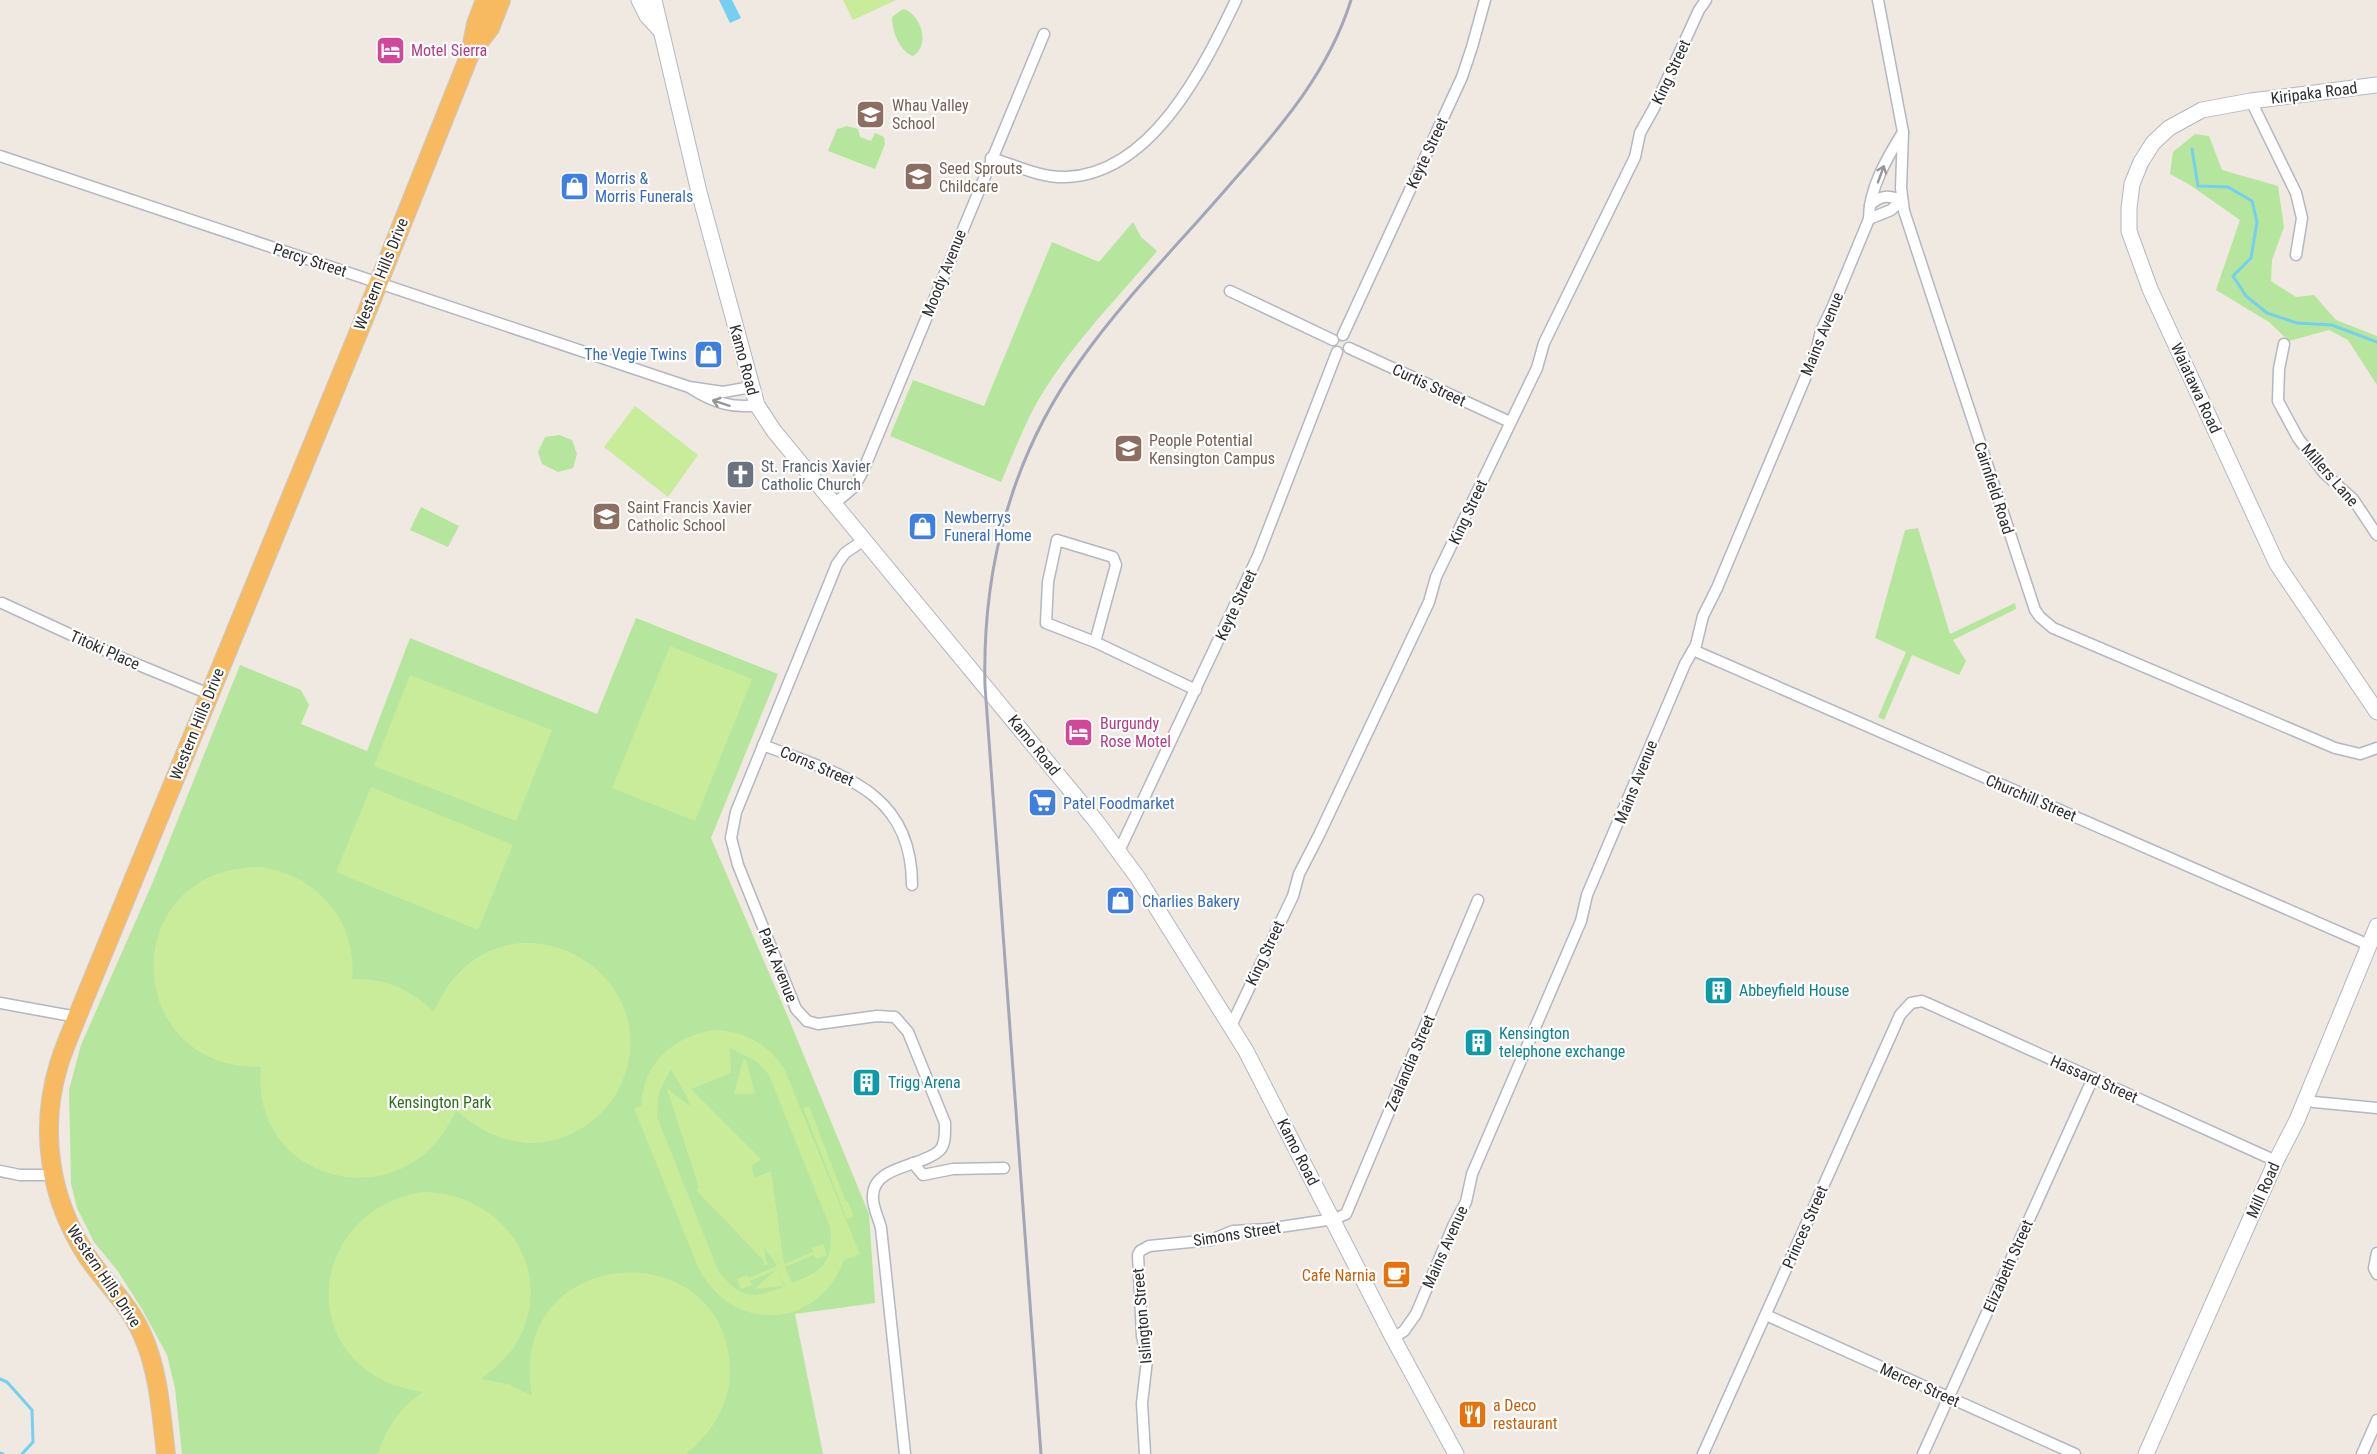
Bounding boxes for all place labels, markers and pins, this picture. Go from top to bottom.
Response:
hotel icon: Motel Sierra [374,34,406,66]
place label: Motel Sierra [411,41,487,60]
place label: Whau Valley School [892,96,969,133]
school or university icon: Whau Valley School [855,98,887,130]
place label: Seed Sprouts Childcare [939,159,1023,196]
school or university icon: Seed Sprouts Childcare [902,161,934,193]
place label: Morris & Morris Funerals [595,169,693,206]
shop icon: Morris & Morris Funerals [558,171,590,203]
shop icon: The Vegie Twins [692,338,724,370]
place label: The Vegie Twins [584,345,687,364]
place label: People Potential Kensington Campus [1149,431,1275,468]
school or university icon: People Potential Kensington Campus [1112,433,1144,465]
place label: St. Francis Xavier Catholic Church [761,457,871,494]
church icon: St. Francis Xavier Catholic Church [724,459,756,491]
place label: Saint Francis Xavier Catholic School [627,498,752,535]
school or university icon: Saint Francis Xavier Catholic School [590,500,622,532]
place label: Newberrys Funeral Home [944,508,1032,545]
shop icon: Newberrys Funeral Home [907,510,939,542]
place label: Burgundy Rose Motel [1100,714,1171,751]
hotel icon: Burgundy Rose Motel [1063,716,1095,748]
supermarket icon: Patel Foodmarket [1026,787,1058,819]
place label: Patel Foodmarket [1063,794,1175,813]
shop icon: Charlies Bakery [1105,885,1137,917]
place label: Charlies Bakery [1142,892,1240,911]
building icon: Abbeyfield House [1702,974,1734,1006]
place label: Abbeyfield House [1739,981,1849,1000]
place label: Kensington telephone exchange [1499,1024,1625,1061]
building icon: Kensington telephone exchange [1462,1026,1494,1058]
building icon: Trigg Arena [851,1066,883,1098]
place label: Trigg Arena [888,1073,961,1092]
cafe icon: Cafe Narnia [1381,1259,1413,1291]
place label: Cafe Narnia [1302,1266,1376,1285]
place label: a Deco restaurant [1493,1396,1558,1433]
restaurant icon: a Deco restaurant [1456,1398,1488,1430]

